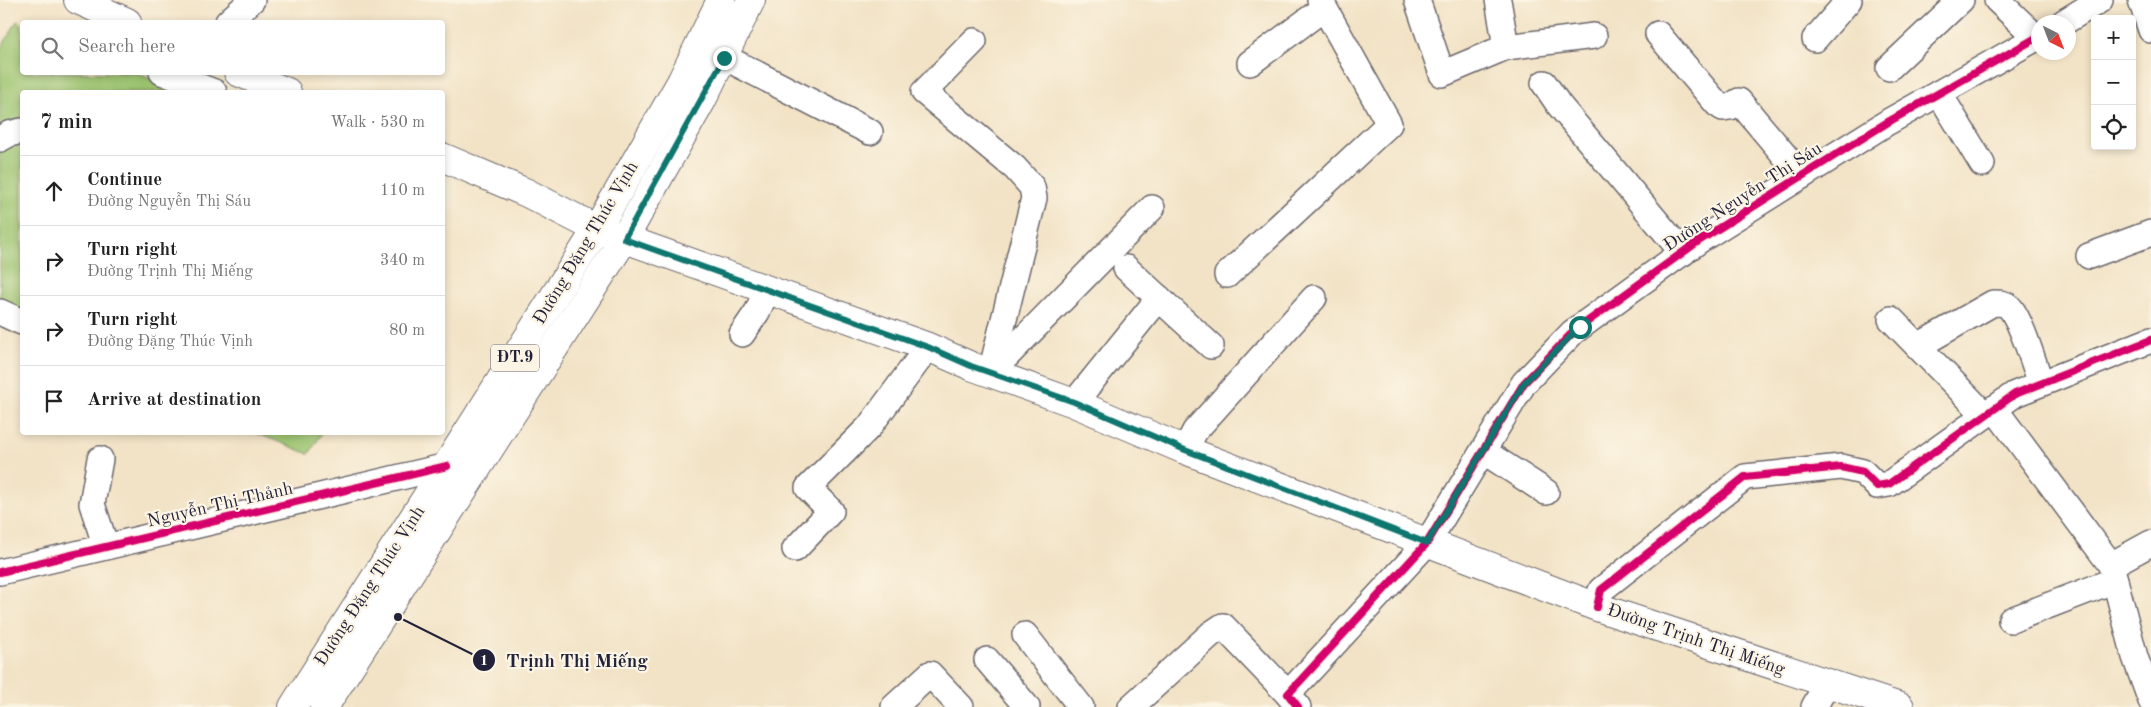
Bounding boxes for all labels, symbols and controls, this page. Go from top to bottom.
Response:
north arrow [2031,15,2076,60]
map controls [2091,15,2136,150]
button: + [2091,15,2136,60]
search box [20,20,445,75]
icon: search [38,34,66,62]
text: Search here [78,38,175,57]
route end [713,47,736,70]
button: − [2091,60,2136,105]
button: locate [2091,105,2136,150]
text: 7 min [40,112,93,133]
text: Walk · 530 m [330,115,425,131]
street label: Đường Nguyễn Thị Sáu [1660,137,1826,255]
street label: Đường Đặng Thúc Vịnh [530,158,642,328]
text: Continue [87,171,162,190]
icon: ahead [40,177,68,205]
text: 110 m [380,183,425,199]
text: Đường Nguyễn Thị Sáu [87,194,251,210]
text: Turn right [87,241,177,260]
icon: right [40,247,68,275]
text: 340 m [380,253,425,269]
text: Đường Trịnh Thị Miếng [87,264,253,280]
text: Turn right [87,311,177,330]
route start [1569,316,1592,339]
icon: right [40,317,68,345]
text: 80 m [389,323,425,339]
text: Đường Đặng Thúc Vịnh [87,334,253,350]
road number: ĐT.9 [491,344,539,372]
icon: arrive [40,387,68,415]
text: Arrive at destination [87,391,261,410]
street label: Nguyễn Thị Thảnh [145,477,295,531]
street label: Đường Đặng Thúc Vịnh [312,503,428,669]
street label: Đường Trịnh Thị Miếng [1605,600,1788,679]
callout: Trịnh Thị Miếng [471,643,658,677]
text: Trịnh Thị Miếng [506,652,648,672]
text: 1 [480,654,488,669]

